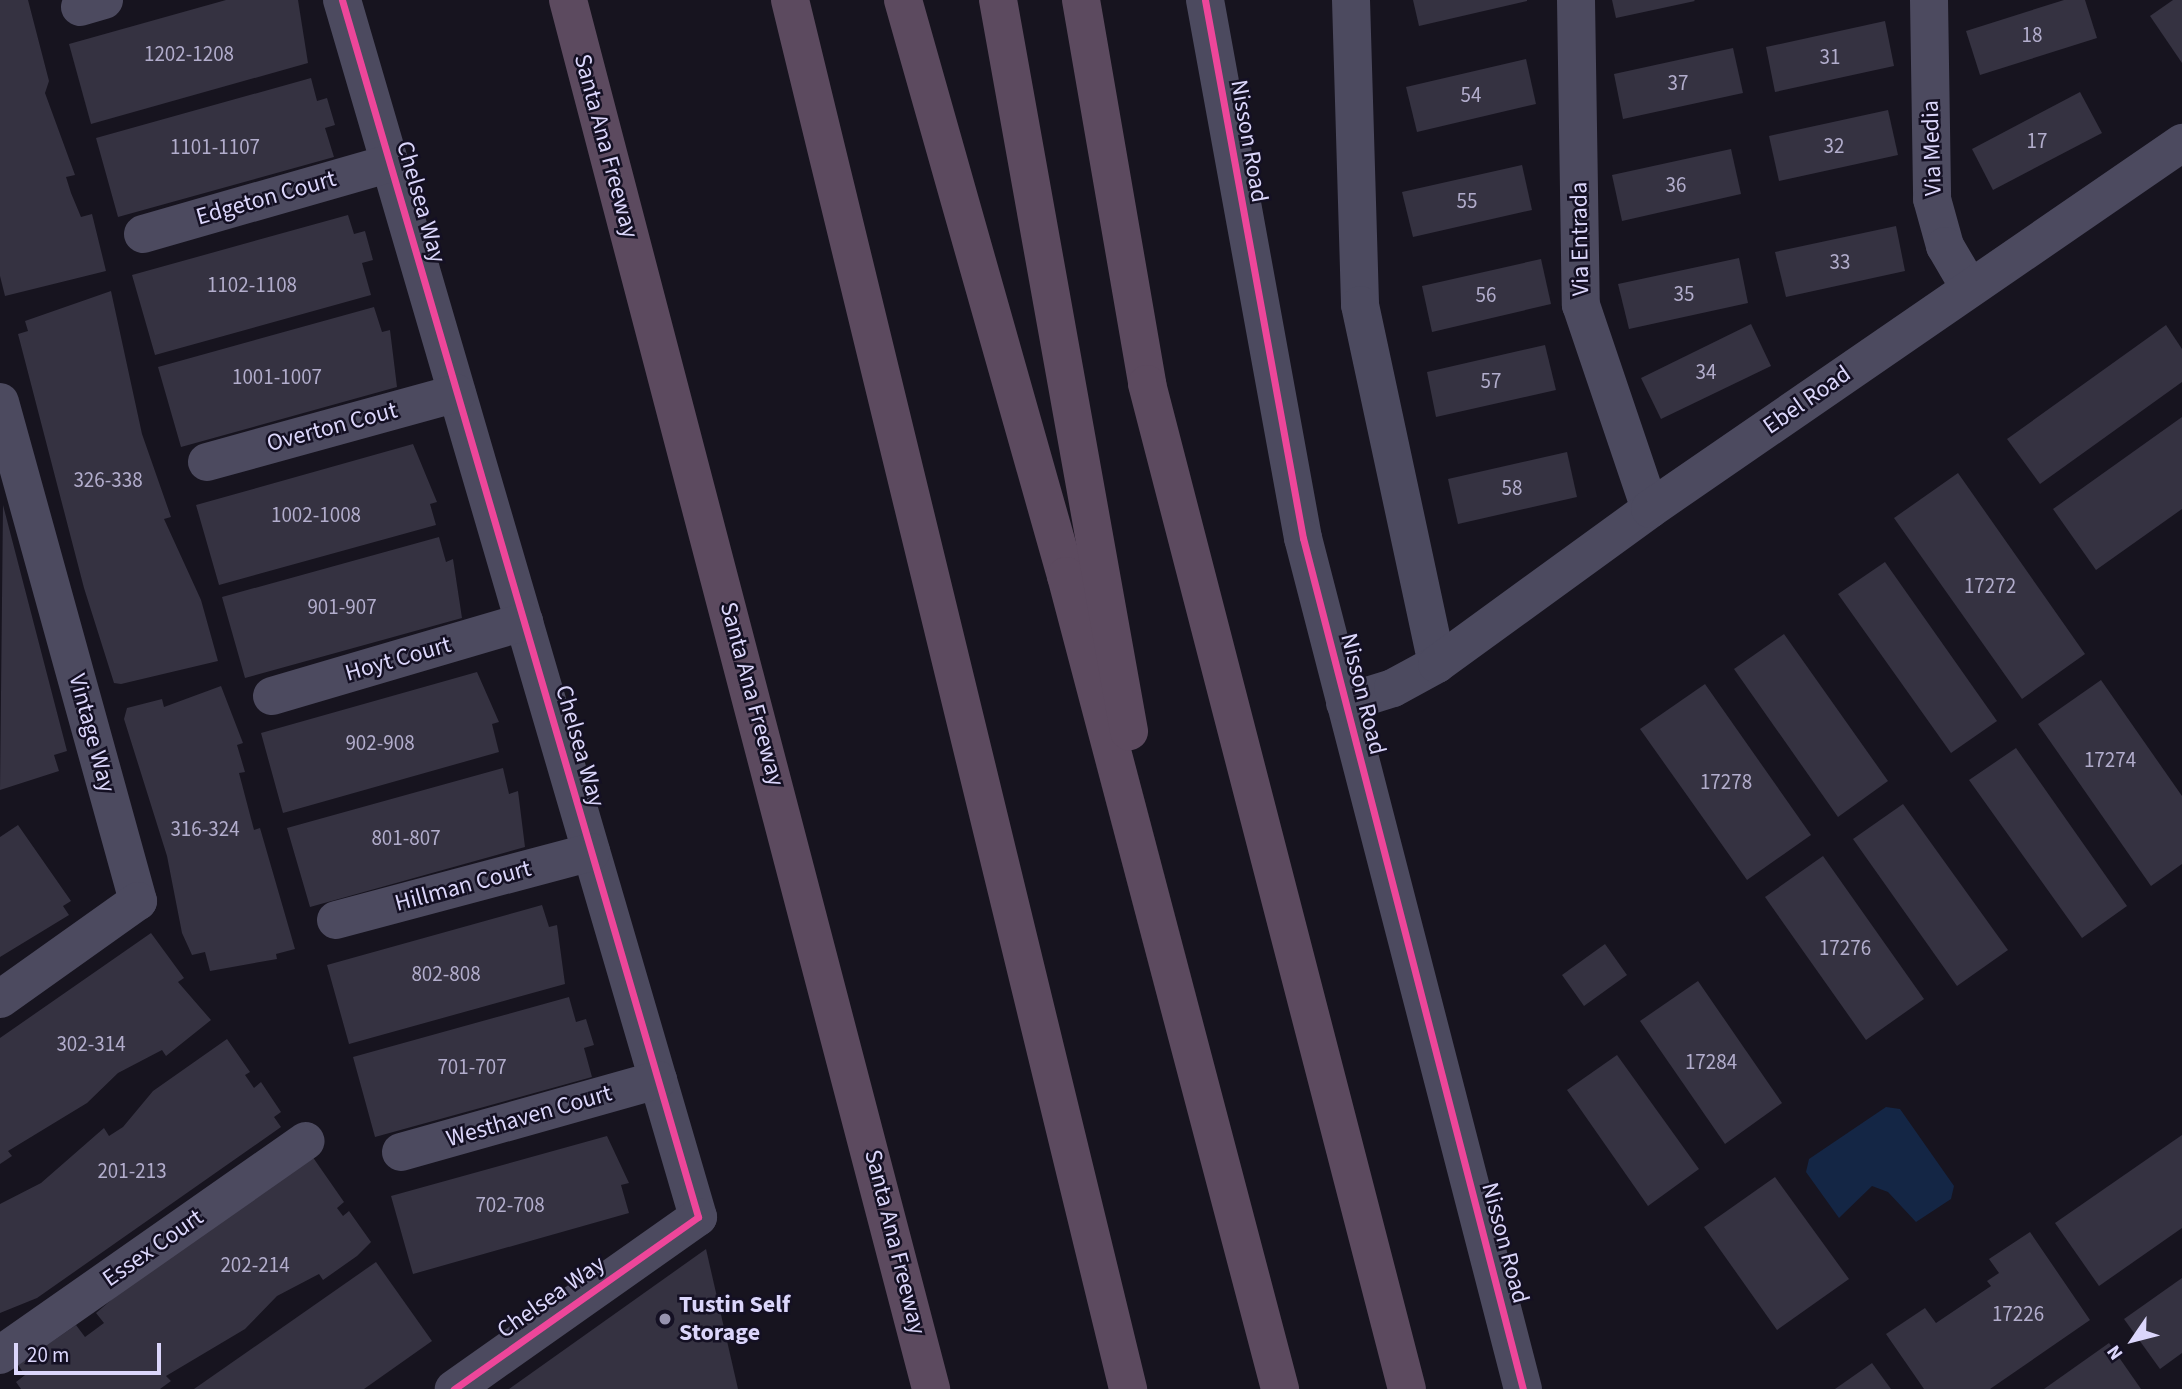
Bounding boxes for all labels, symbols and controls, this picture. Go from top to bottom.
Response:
house number: 18 [2022,22,2042,48]
house number: 1202-1208 [144,41,234,67]
house number: 31 [1820,44,1840,70]
street label: Santa Ana Freeway [568,51,644,241]
house number: 37 [1668,70,1688,96]
street label: Nisson Road [1224,77,1274,205]
house number: 54 [1461,82,1481,108]
street label: Via Media [1916,100,1948,196]
house number: 17 [2027,128,2047,154]
house number: 32 [1824,133,1844,159]
house number: 1101-1107 [170,134,260,160]
street label: Chelsea Way [390,138,452,266]
street label: Edgeton Court [193,164,339,232]
house number: 36 [1666,172,1686,198]
street label: Via Entrada [1565,182,1595,296]
house number: 55 [1457,188,1477,214]
house number: 33 [1830,249,1850,275]
house number: 1102-1108 [207,272,297,298]
house number: 35 [1674,281,1694,307]
house number: 56 [1476,282,1496,308]
house number: 34 [1696,359,1716,385]
street label: Ebel Road [1758,359,1856,441]
house number: 1001-1007 [232,364,322,390]
house number: 57 [1481,368,1501,394]
street label: Overton Cout [264,396,400,458]
house number: 326-338 [73,467,143,493]
house number: 58 [1502,475,1522,501]
house number: 1002-1008 [271,502,361,528]
house number: 17272 [1964,573,2016,599]
house number: 901-907 [307,594,377,620]
street label: Santa Ana Freeway [714,599,790,789]
street label: Hoyt Court [342,630,454,688]
street label: Nisson Road [1334,630,1392,758]
street label: Vintage Way [62,671,122,795]
street label: Chelsea Way [549,682,611,810]
house number: 902-908 [345,730,415,756]
house number: 17274 [2084,747,2136,773]
house number: 17278 [1700,769,1752,795]
house number: 316-324 [170,816,240,842]
house number: 801-807 [371,825,441,851]
street label: Hillman Court [392,854,534,918]
house number: 17276 [1819,935,1871,961]
house number: 802-808 [411,961,481,987]
house number: 302-314 [56,1031,126,1057]
house number: 17284 [1685,1049,1737,1075]
house number: 701-707 [437,1054,507,1080]
street label: Westhaven Court [443,1079,615,1153]
street label: Santa Ana Freeway [858,1147,932,1337]
house number: 201-213 [97,1158,167,1184]
street label: Nisson Road [1475,1179,1535,1307]
house number: 702-708 [475,1192,545,1218]
street label: Essex Court [97,1203,209,1293]
street label: Chelsea Way [492,1249,610,1345]
house number: 202-214 [220,1252,290,1278]
place label: Tustin Self Storage [679,1291,790,1347]
house number: 17226 [1992,1301,2044,1327]
north arrow [2098,1305,2168,1375]
marker: Tustin Self Storage [657,1311,673,1327]
scale bar [18,1330,164,1374]
text: N [2101,1339,2130,1365]
text: 20 m [27,1340,69,1370]

